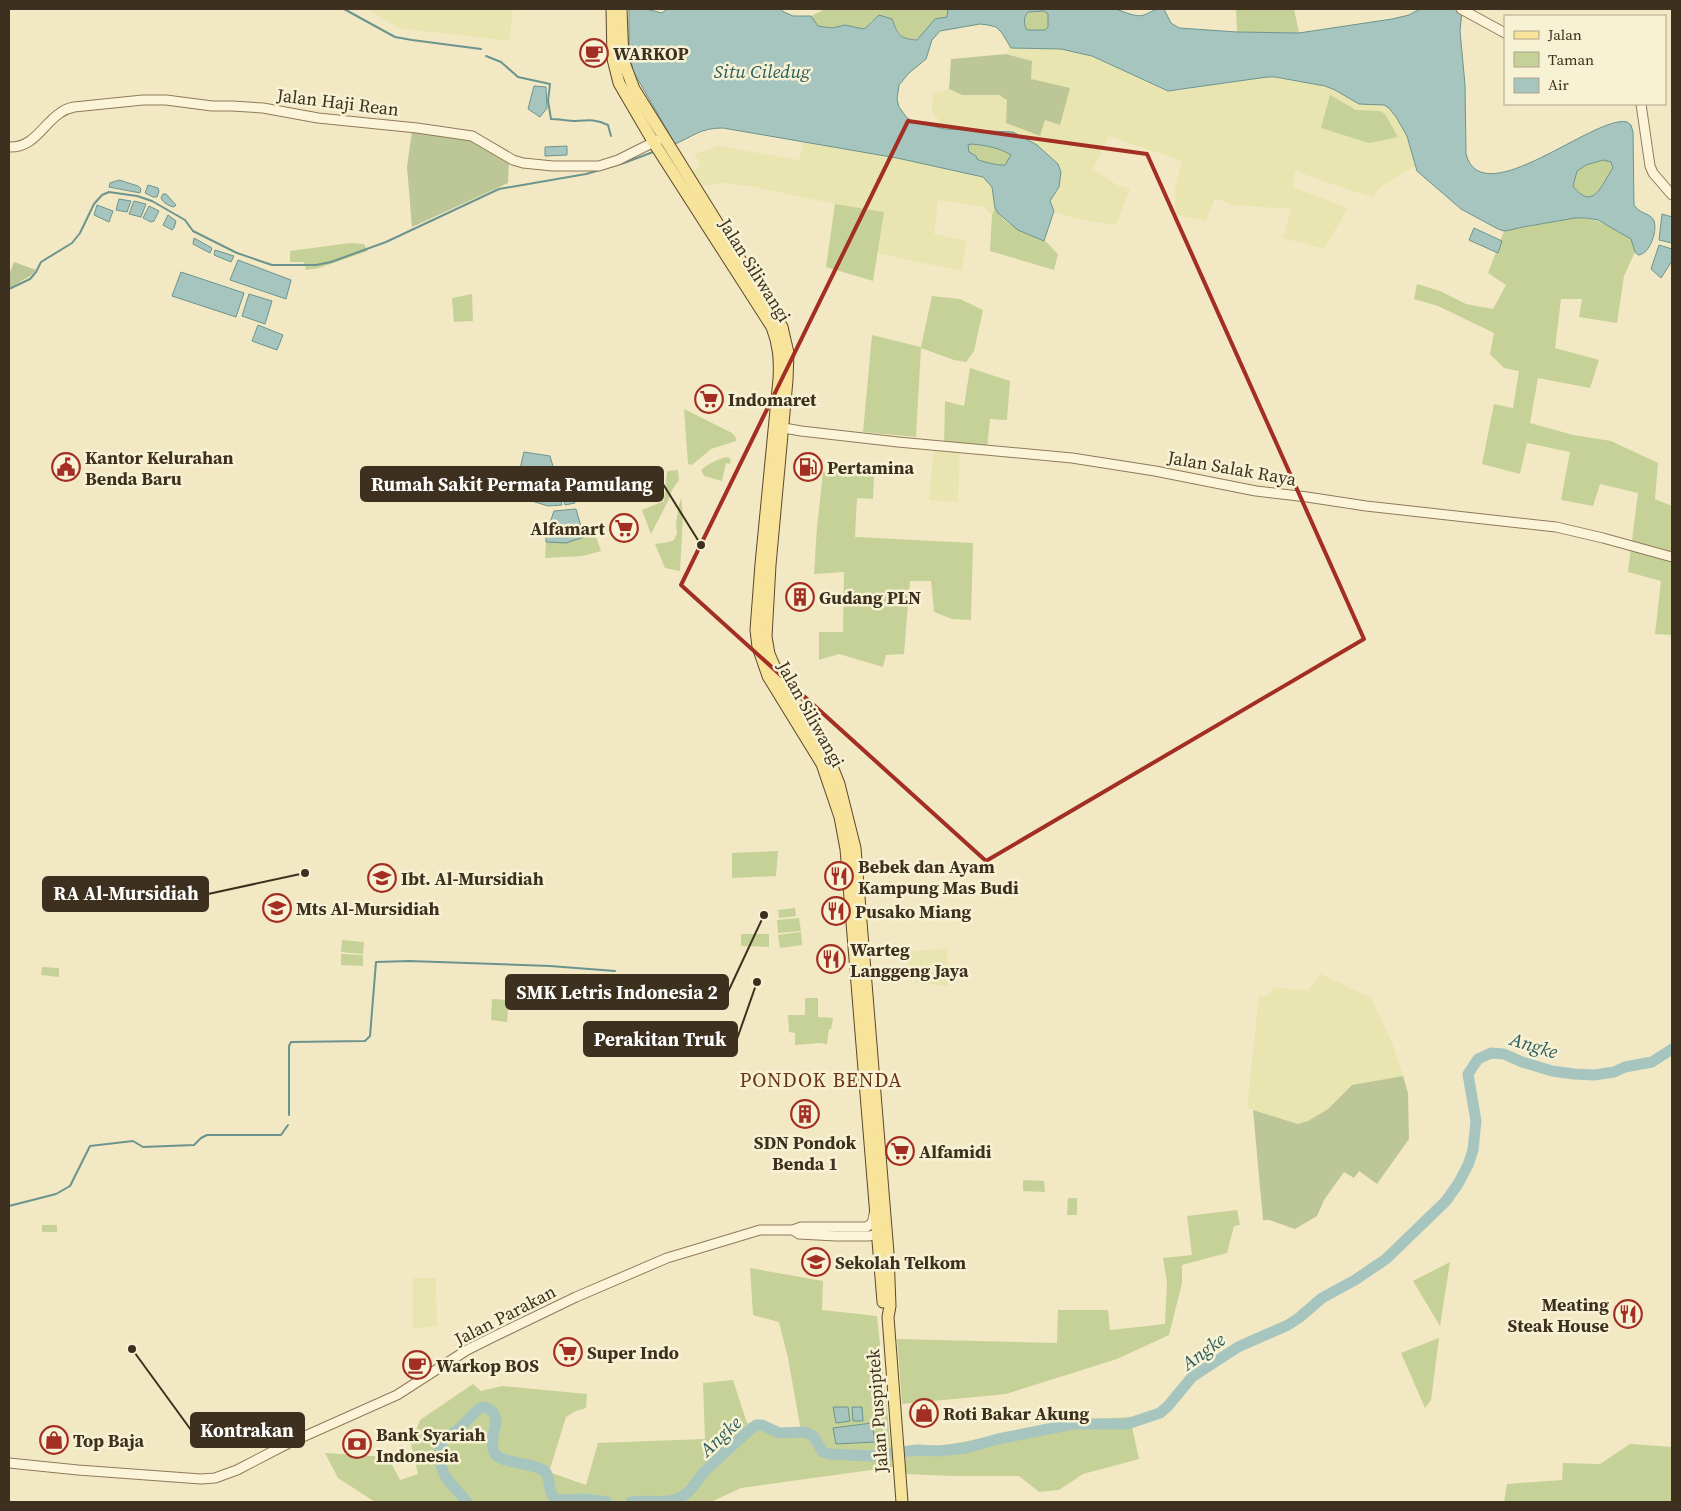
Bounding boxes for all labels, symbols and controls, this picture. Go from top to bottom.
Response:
legend [1504,15,1666,105]
text: Jalan [1547,24,1582,45]
cafe icon: WARKOP [579,38,609,68]
place label: WARKOP [613,41,688,66]
text: Taman [1548,49,1594,70]
water label: Situ Ciledug [714,58,811,84]
text: Air [1548,74,1569,95]
street label: Jalan Haji Rean [275,82,401,122]
street label: Jalan Siliwangi [713,213,797,327]
supermarket icon: Indomaret [694,384,724,414]
place label: Indomaret [728,387,817,412]
street label: Jalan Salak Raya [1165,444,1299,492]
place label: Kantor Kelurahan Benda Baru [85,445,234,491]
public building icon: Kantor Kelurahan Benda Baru [51,452,81,482]
fuel station icon: Pertamina [793,452,823,482]
place label: Pertamina [827,455,914,480]
callout: Rumah Sakit Permata Pamulang [361,467,663,501]
text: Rumah Sakit Permata Pamulang [371,471,654,497]
supermarket icon: Alfamart [609,513,639,543]
place label: Alfamart [530,516,606,541]
building icon: Gudang PLN [785,582,815,612]
place label: Gudang PLN [819,585,921,610]
street label: Jalan Siliwangi [771,655,851,772]
place label: Bebek dan Ayam Kampung Mas Budi [858,854,1019,900]
restaurant icon: Bebek dan Ayam Kampung Mas Budi [824,861,854,891]
school or university icon: Ibt. Al-Mursidiah [367,863,397,893]
place label: Ibt. Al-Mursidiah [401,866,544,891]
callout: RA Al-Mursidiah [43,877,208,911]
text: RA Al-Mursidiah [53,880,199,906]
school or university icon: Mts Al-Mursidiah [262,893,292,923]
place label: Mts Al-Mursidiah [296,896,440,921]
restaurant icon: Pusako Miang [821,896,851,926]
place label: Pusako Miang [855,899,971,924]
place label: Warteg Langgeng Jaya [850,937,969,983]
restaurant icon: Warteg Langgeng Jaya [816,944,846,974]
callout: SMK Letris Indonesia 2 [506,975,728,1009]
text: SMK Letris Indonesia 2 [516,979,718,1005]
callout: Perakitan Truk [584,1022,737,1056]
water label: Angke [1506,1025,1561,1065]
text: Perakitan Truk [594,1026,727,1052]
district label: PONDOK BENDA [739,1066,903,1094]
building icon: SDN Pondok Benda 1 [790,1099,820,1129]
place label: SDN Pondok Benda 1 [754,1130,856,1176]
supermarket icon: Alfamidi [885,1136,915,1166]
place label: Alfamidi [919,1139,992,1164]
school or university icon: Sekolah Telkom [801,1247,831,1277]
place label: Sekolah Telkom [835,1250,966,1275]
street label: Jalan Parakan [449,1279,560,1352]
place label: Meating Steak House [1508,1292,1609,1338]
restaurant icon: Meating Steak House [1613,1299,1643,1329]
water label: Angke [1175,1326,1231,1376]
supermarket icon: Super Indo [553,1337,583,1367]
place label: Super Indo [587,1340,679,1365]
street label: Jalan Puspiptek [860,1348,894,1475]
cafe icon: Warkop BOS [402,1350,432,1380]
place label: Warkop BOS [436,1353,539,1378]
shop icon: Roti Bakar Akung [909,1398,939,1428]
place label: Roti Bakar Akung [943,1401,1089,1426]
water label: Angke [693,1410,747,1463]
callout: Kontrakan [191,1413,304,1447]
text: Kontrakan [200,1417,294,1443]
place label: Bank Syariah Indonesia [376,1422,486,1468]
shop icon: Top Baja [39,1425,69,1455]
place label: Top Baja [73,1428,145,1453]
bank icon: Bank Syariah Indonesia [342,1429,372,1459]

